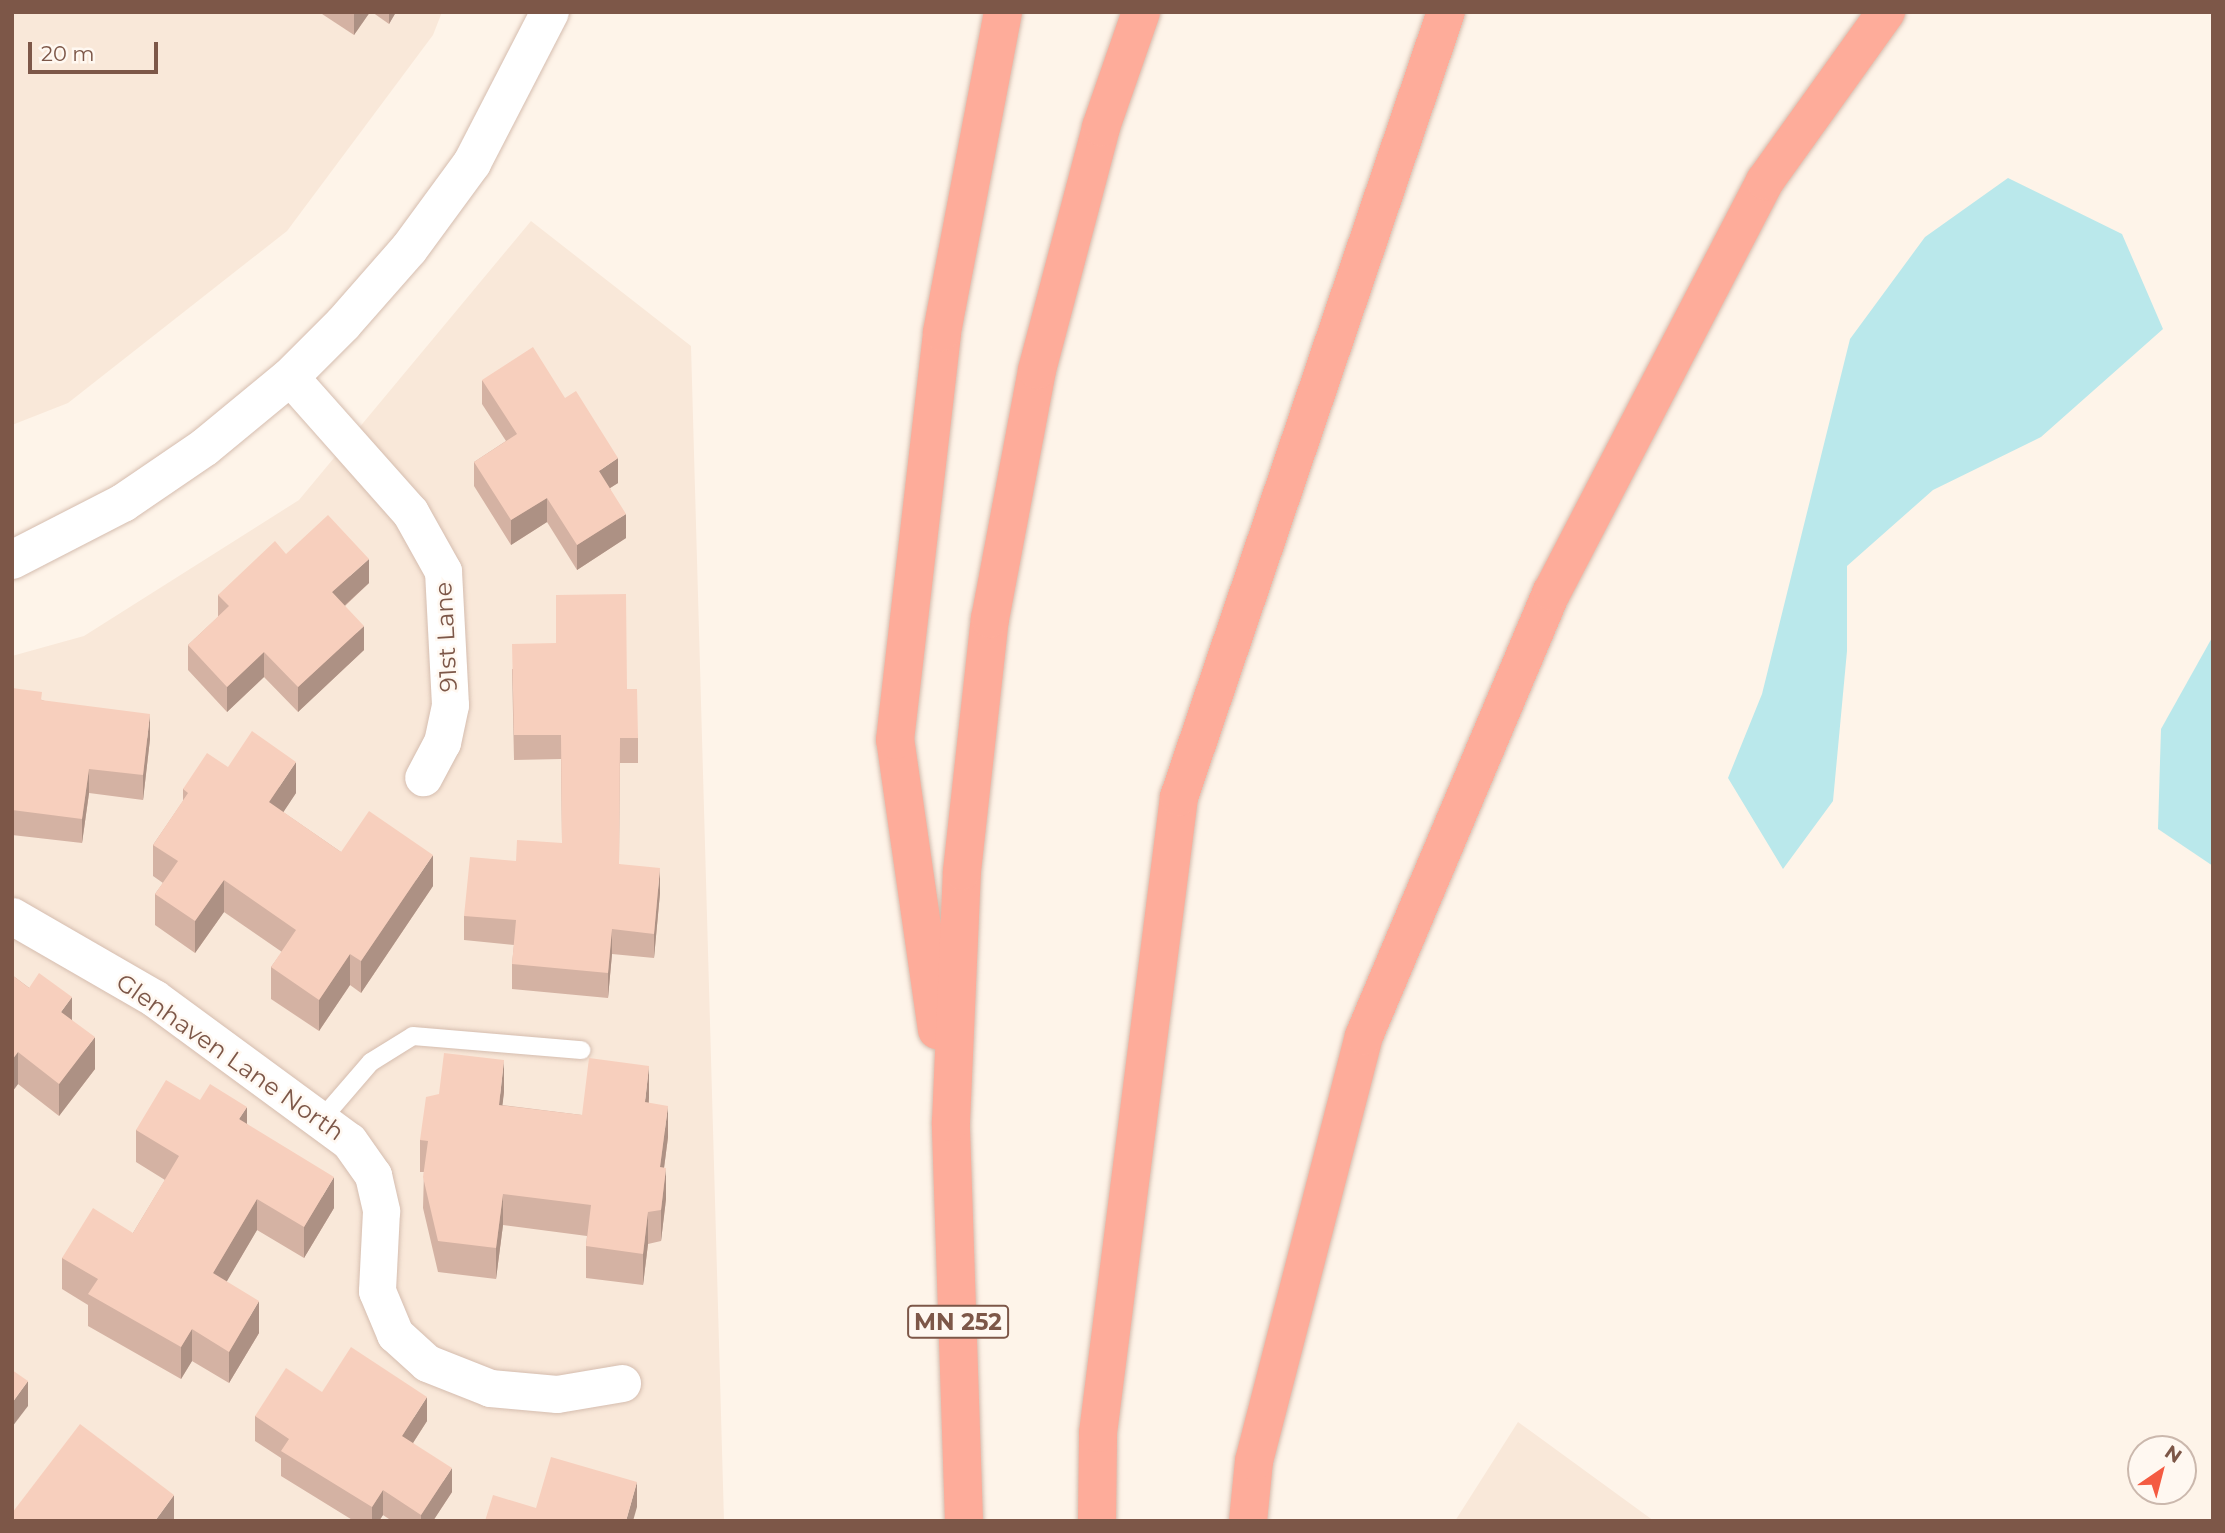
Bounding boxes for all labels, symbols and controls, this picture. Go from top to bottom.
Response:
scale bar [32,28,161,72]
text: 20 m [41,41,95,66]
street label: 91st Lane [429,581,463,693]
street label: Glenhaven Lane North [111,967,349,1147]
road number: MN 252 [906,1302,1010,1342]
north arrow [2127,1435,2197,1505]
text: N [2160,1440,2186,1468]

